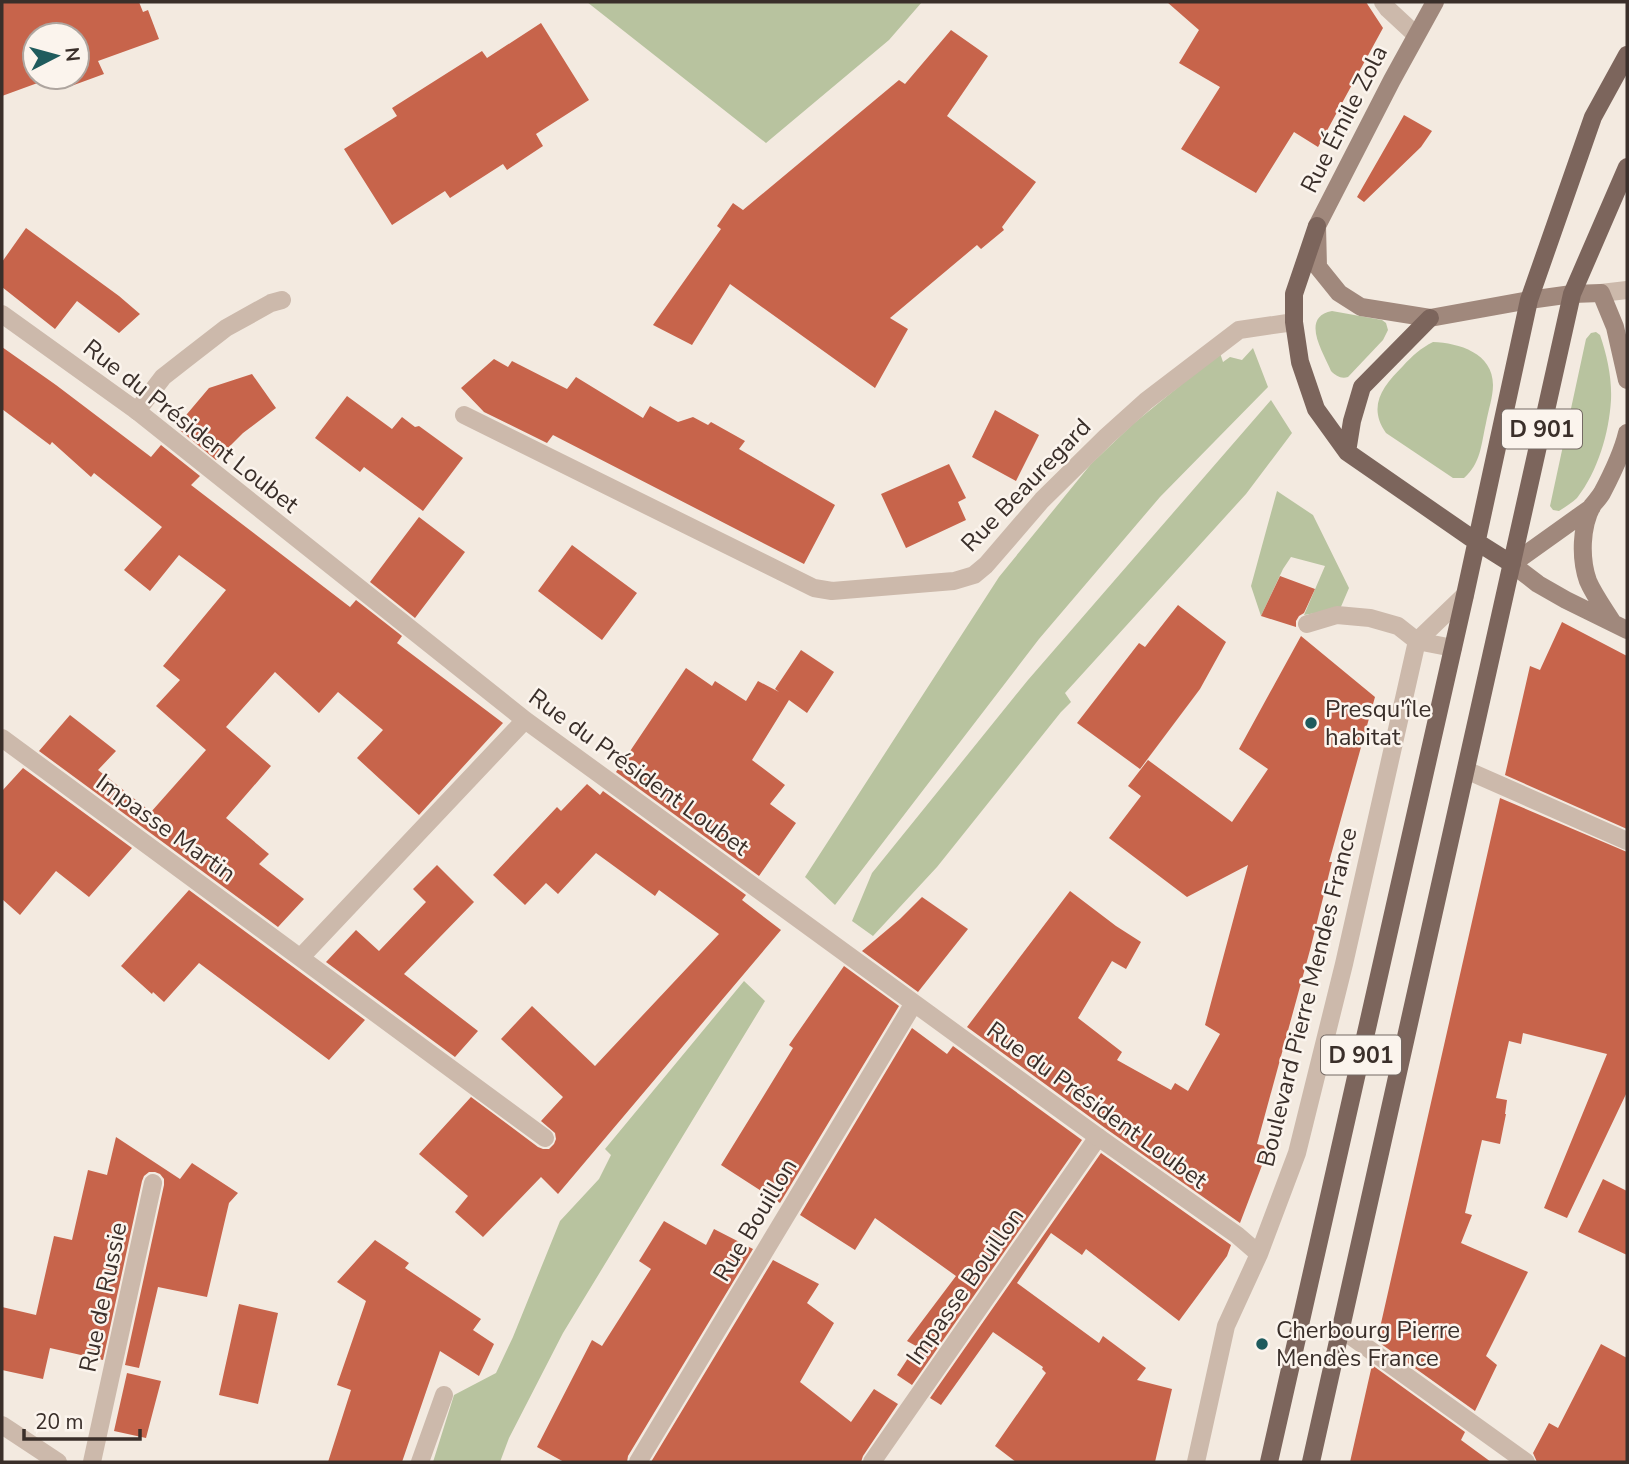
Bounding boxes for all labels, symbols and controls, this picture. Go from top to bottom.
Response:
north arrow [21,21,91,91]
street label: Rue Émile Zola [1293,40,1395,198]
text: N [58,46,86,63]
street label: Rue du Président Loubet [77,332,306,521]
road number: D 901 [1502,410,1582,448]
street label: Rue Beauregard [954,411,1098,559]
street label: Rue du Président Loubet [522,681,756,863]
place label: Presqu'île habitat [1325,693,1431,753]
marker: Presqu'île habitat [1303,715,1319,731]
street label: Impasse Martin [90,766,242,890]
street label: Boulevard Pierre Mendes France [1249,824,1365,1170]
street label: Rue du Président Loubet [980,1014,1214,1196]
road number: D 901 [1321,1036,1401,1074]
street label: Rue Bouillon [706,1153,804,1287]
street label: Impasse Bouillon [899,1201,1031,1371]
street label: Rue de Russie [72,1219,134,1375]
place label: Cherbourg Pierre Mendès France [1276,1314,1460,1374]
marker: Cherbourg Pierre Mendès France [1254,1336,1270,1352]
scale bar [24,1398,140,1442]
text: 20 m [35,1408,84,1436]

